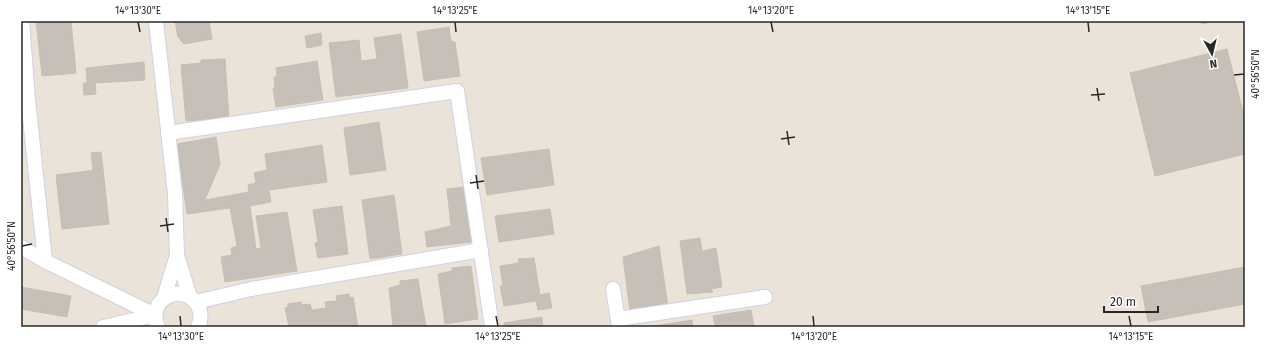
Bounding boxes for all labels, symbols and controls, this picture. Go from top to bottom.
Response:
text: 14°13'30"E [115,5,161,17]
text: 14°13'25"E [432,5,478,17]
text: 14°13'20"E [748,5,794,17]
text: 14°13'15"E [1066,5,1110,17]
north arrow [1192,34,1232,74]
text: 40°56'50"N [1250,49,1262,99]
text: N [1209,56,1218,70]
text: 40°56'50"N [6,221,18,271]
scale bar [1104,288,1158,314]
text: 20 m [1110,295,1136,309]
text: 14°13'30"E [158,331,204,343]
text: 14°13'25"E [475,331,521,343]
text: 14°13'20"E [791,331,837,343]
text: 14°13'15"E [1109,331,1153,343]

